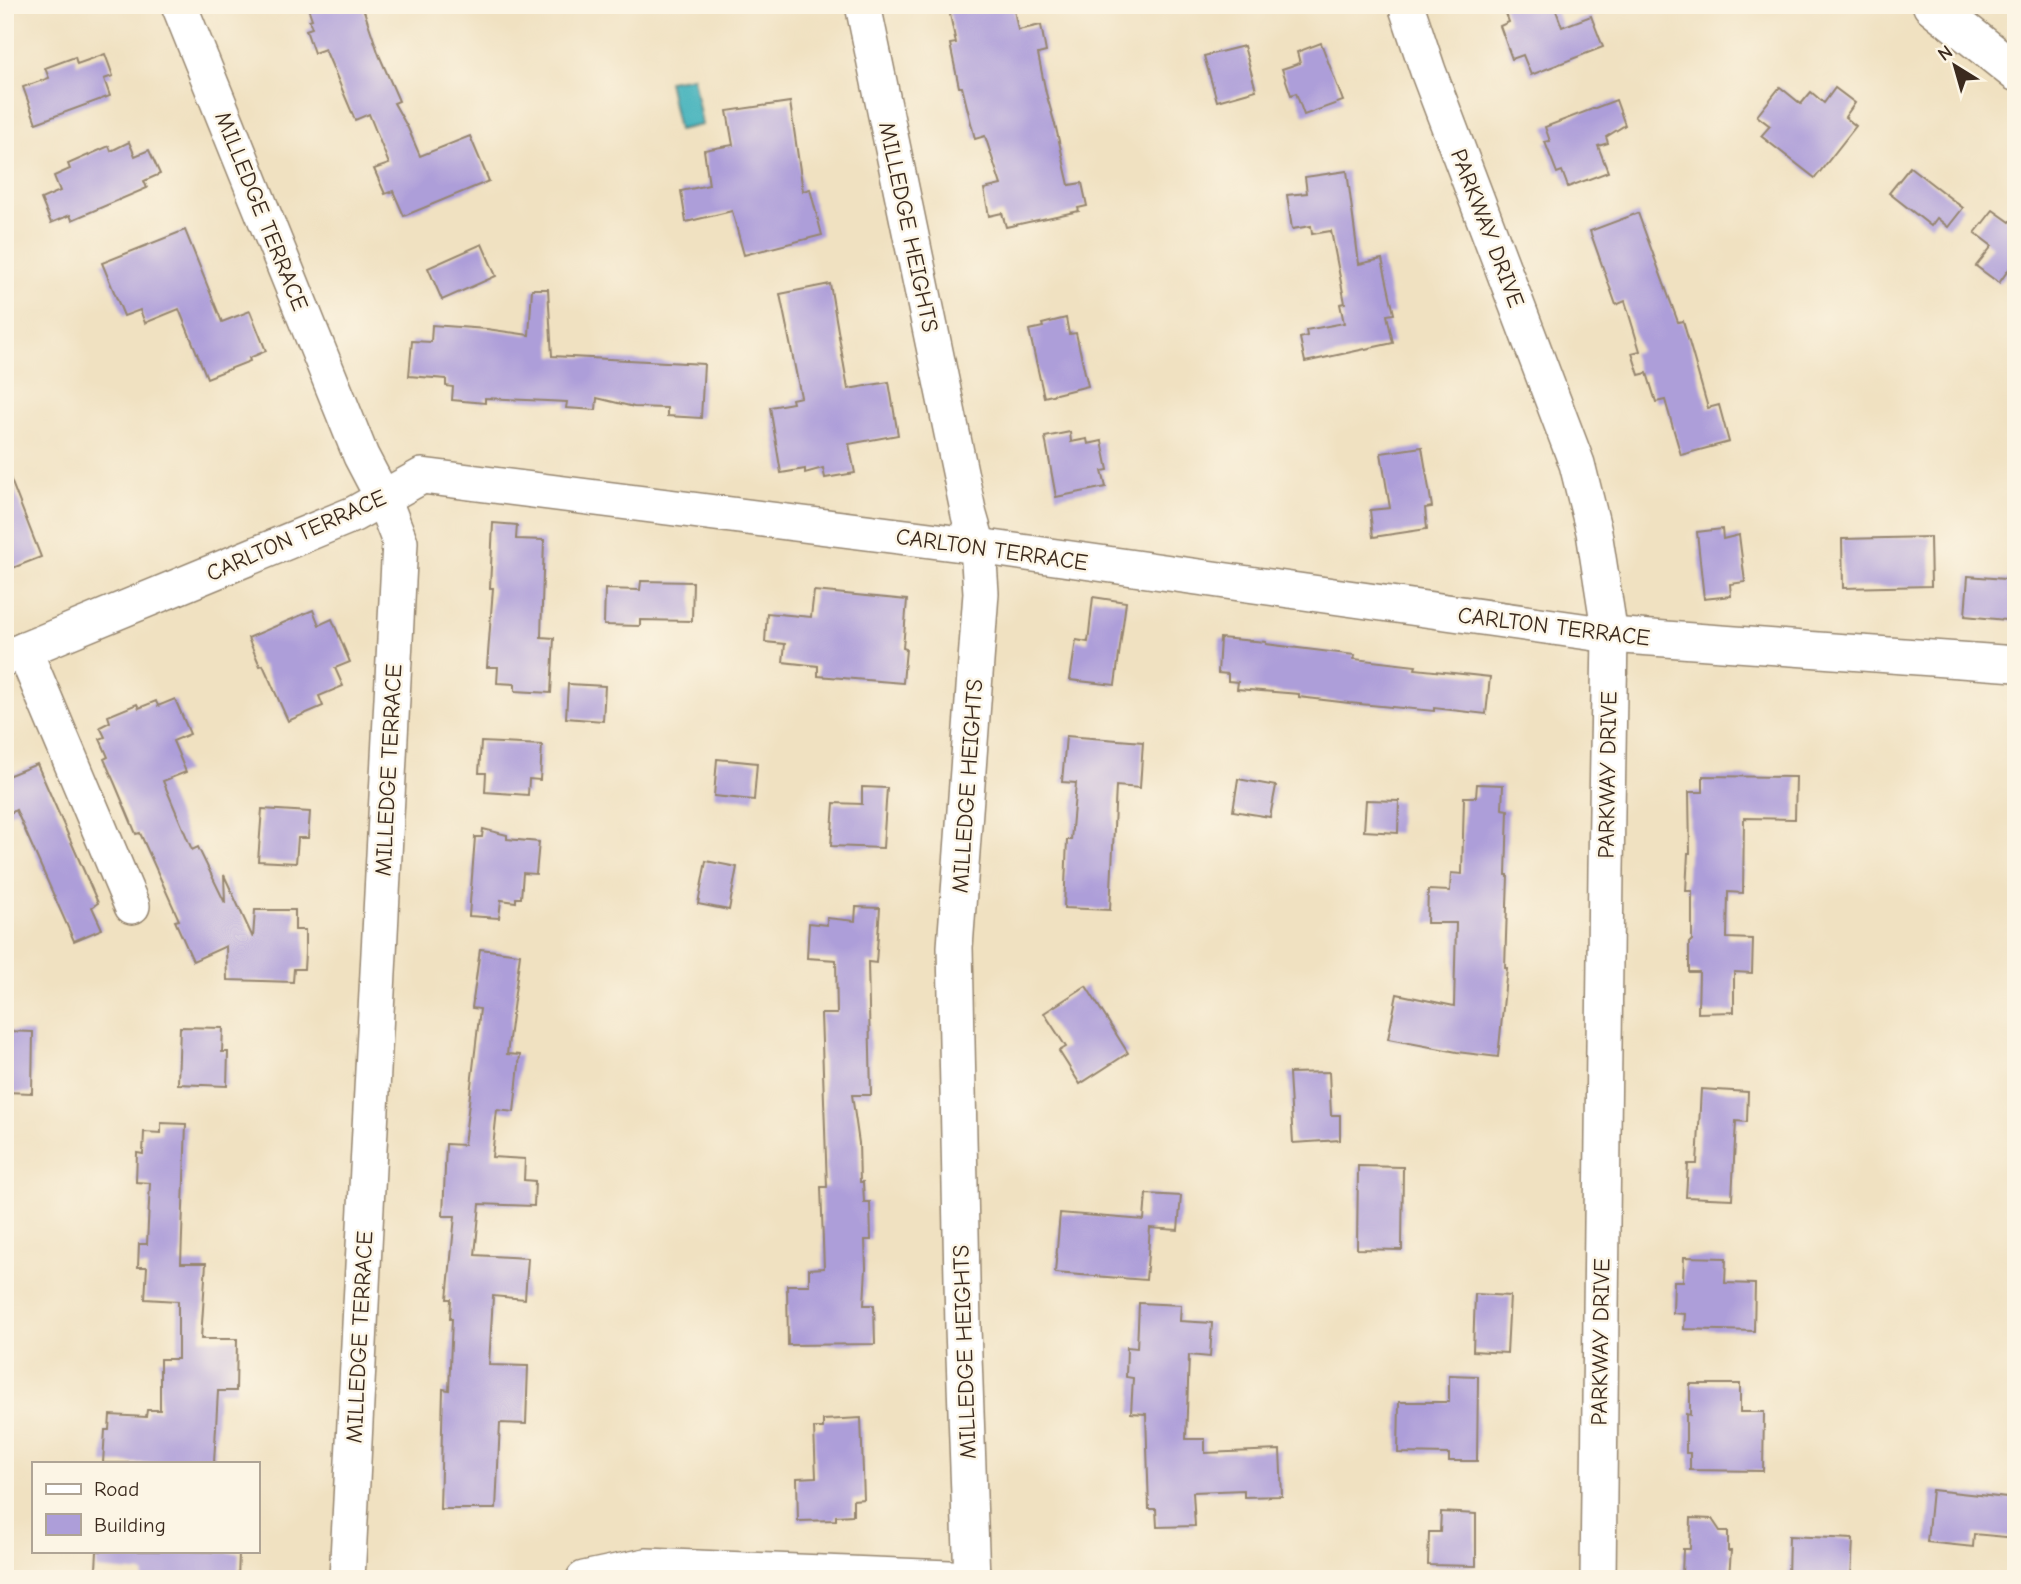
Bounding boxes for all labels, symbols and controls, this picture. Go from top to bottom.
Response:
north arrow [1920,32,1990,102]
text: N [1934,41,1957,66]
street label: MILLEDGE TERRACE [209,108,314,315]
street label: MILLEDGE HEIGHTS [873,119,944,335]
street label: PARKWAY DRIVE [1445,145,1530,311]
street label: CARLTON TERRACE [202,484,390,587]
street label: CARLTON TERRACE [894,523,1090,576]
street label: CARLTON TERRACE [1456,601,1652,652]
street label: MILLEDGE TERRACE [369,663,408,877]
street label: MILLEDGE HEIGHTS [947,678,988,894]
street label: PARKWAY DRIVE [1593,691,1622,859]
street label: MILLEDGE TERRACE [340,1230,379,1444]
street label: MILLEDGE HEIGHTS [947,1244,982,1460]
street label: PARKWAY DRIVE [1586,1258,1615,1426]
legend [32,1462,259,1552]
text: Road [94,1477,139,1501]
text: Building [94,1513,166,1537]

